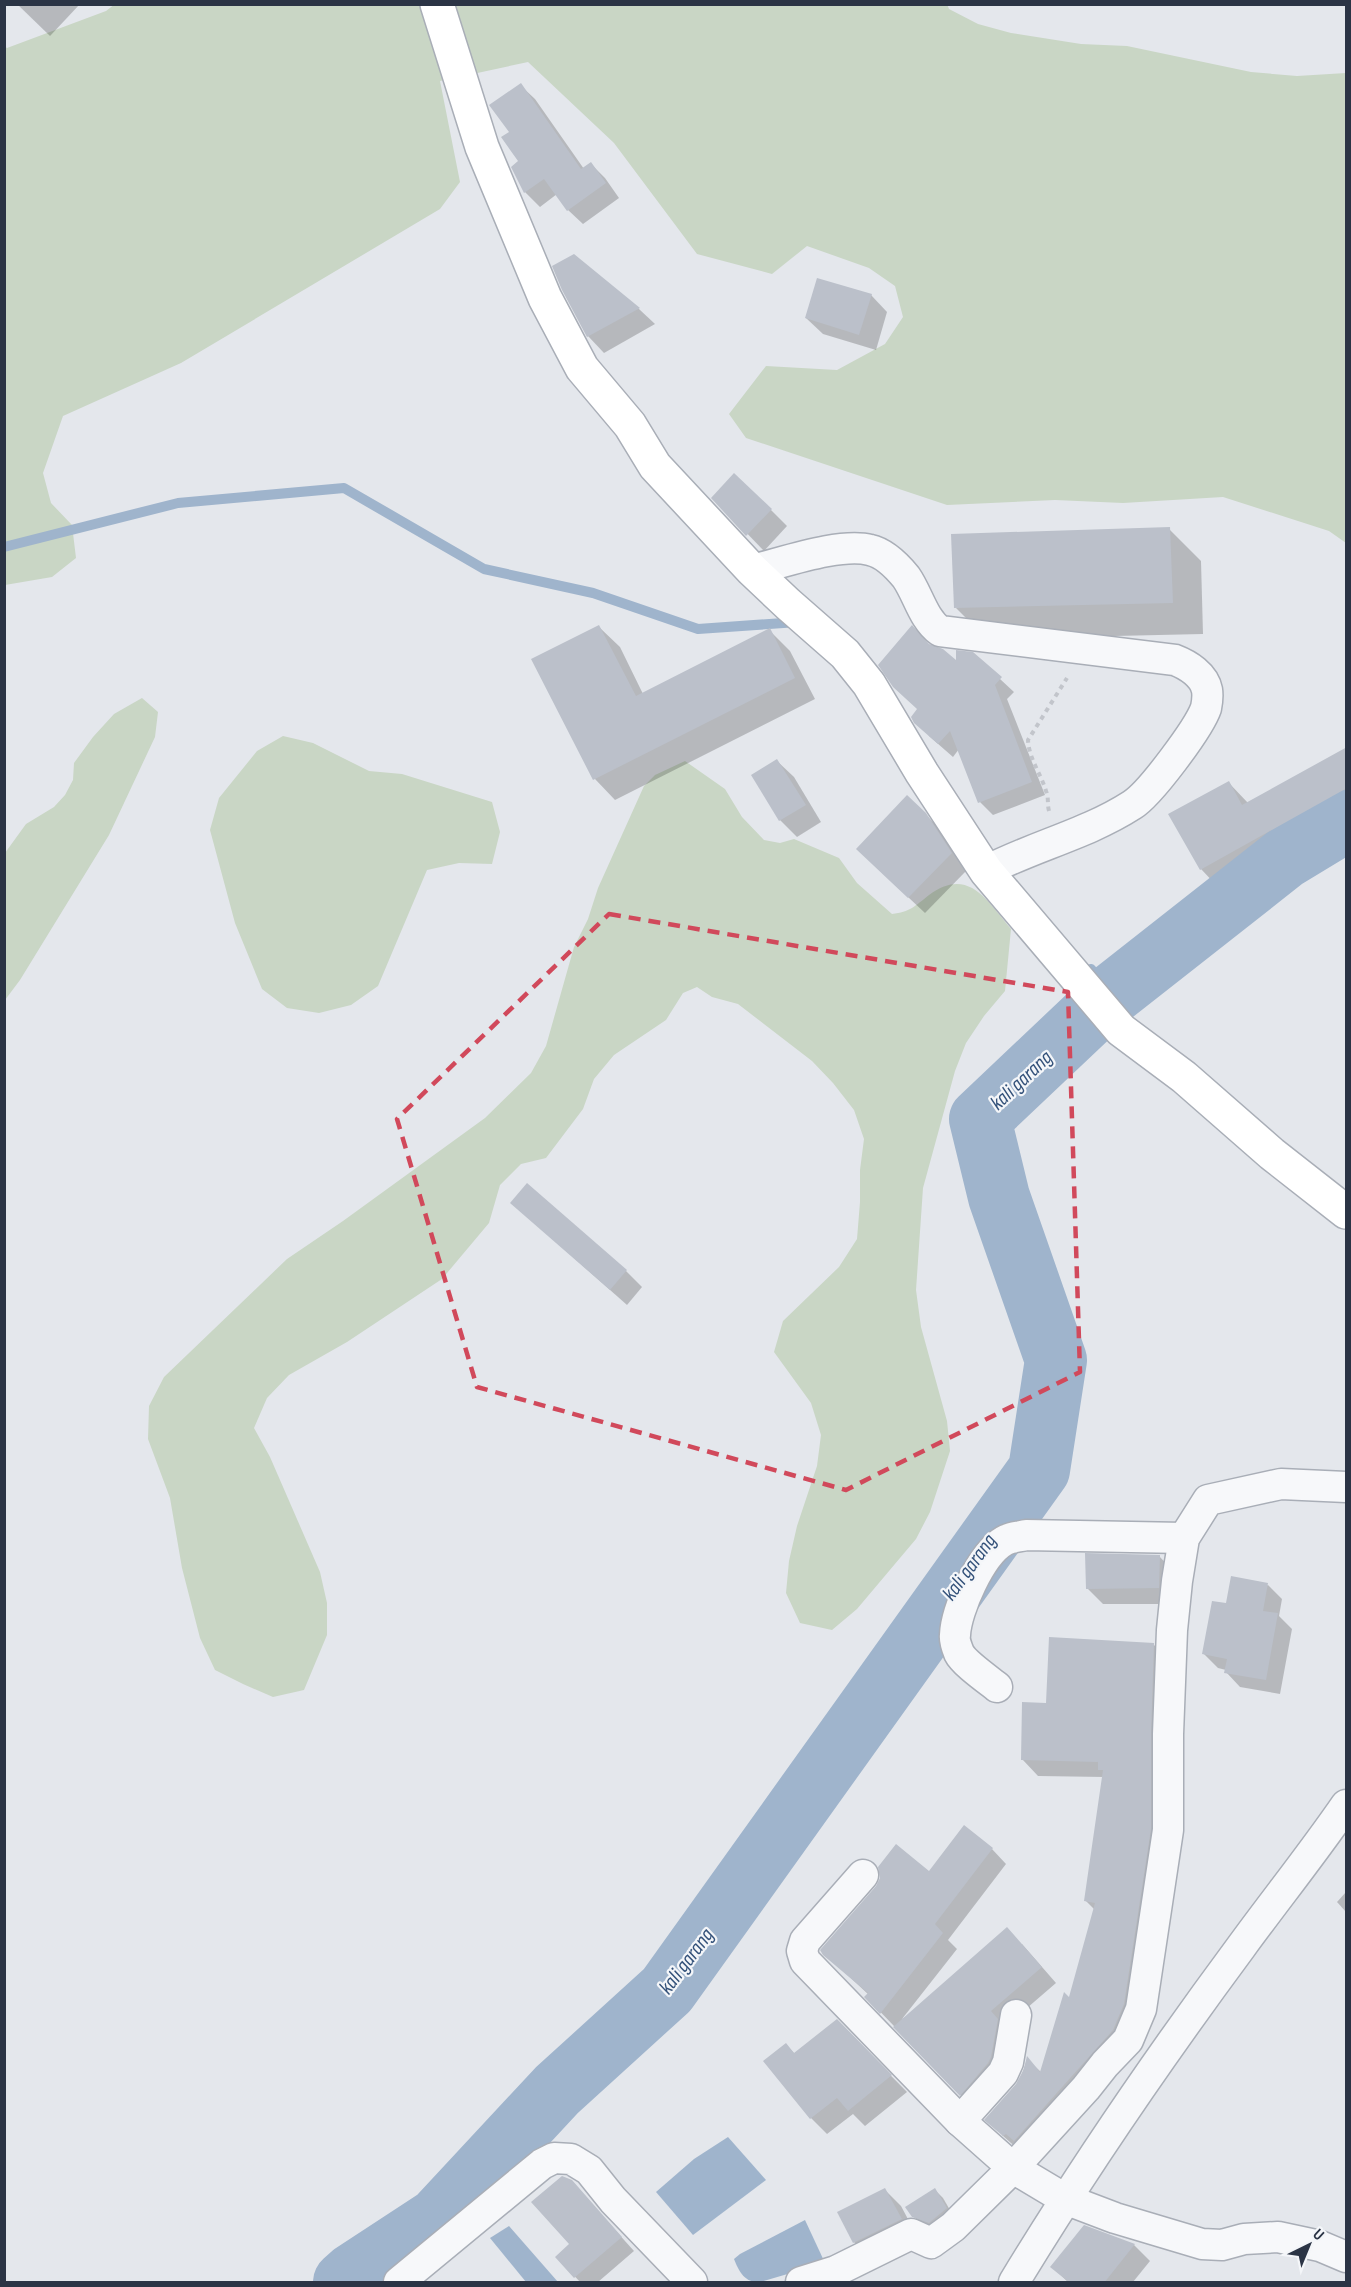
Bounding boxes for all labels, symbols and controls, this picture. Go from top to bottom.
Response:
water label: kali garang [985,1045,1058,1115]
water label: kali garang [937,1529,1002,1605]
water label: kali garang [654,1923,719,1999]
north arrow [1279,2215,1339,2275]
text: U [1309,2225,1328,2245]

